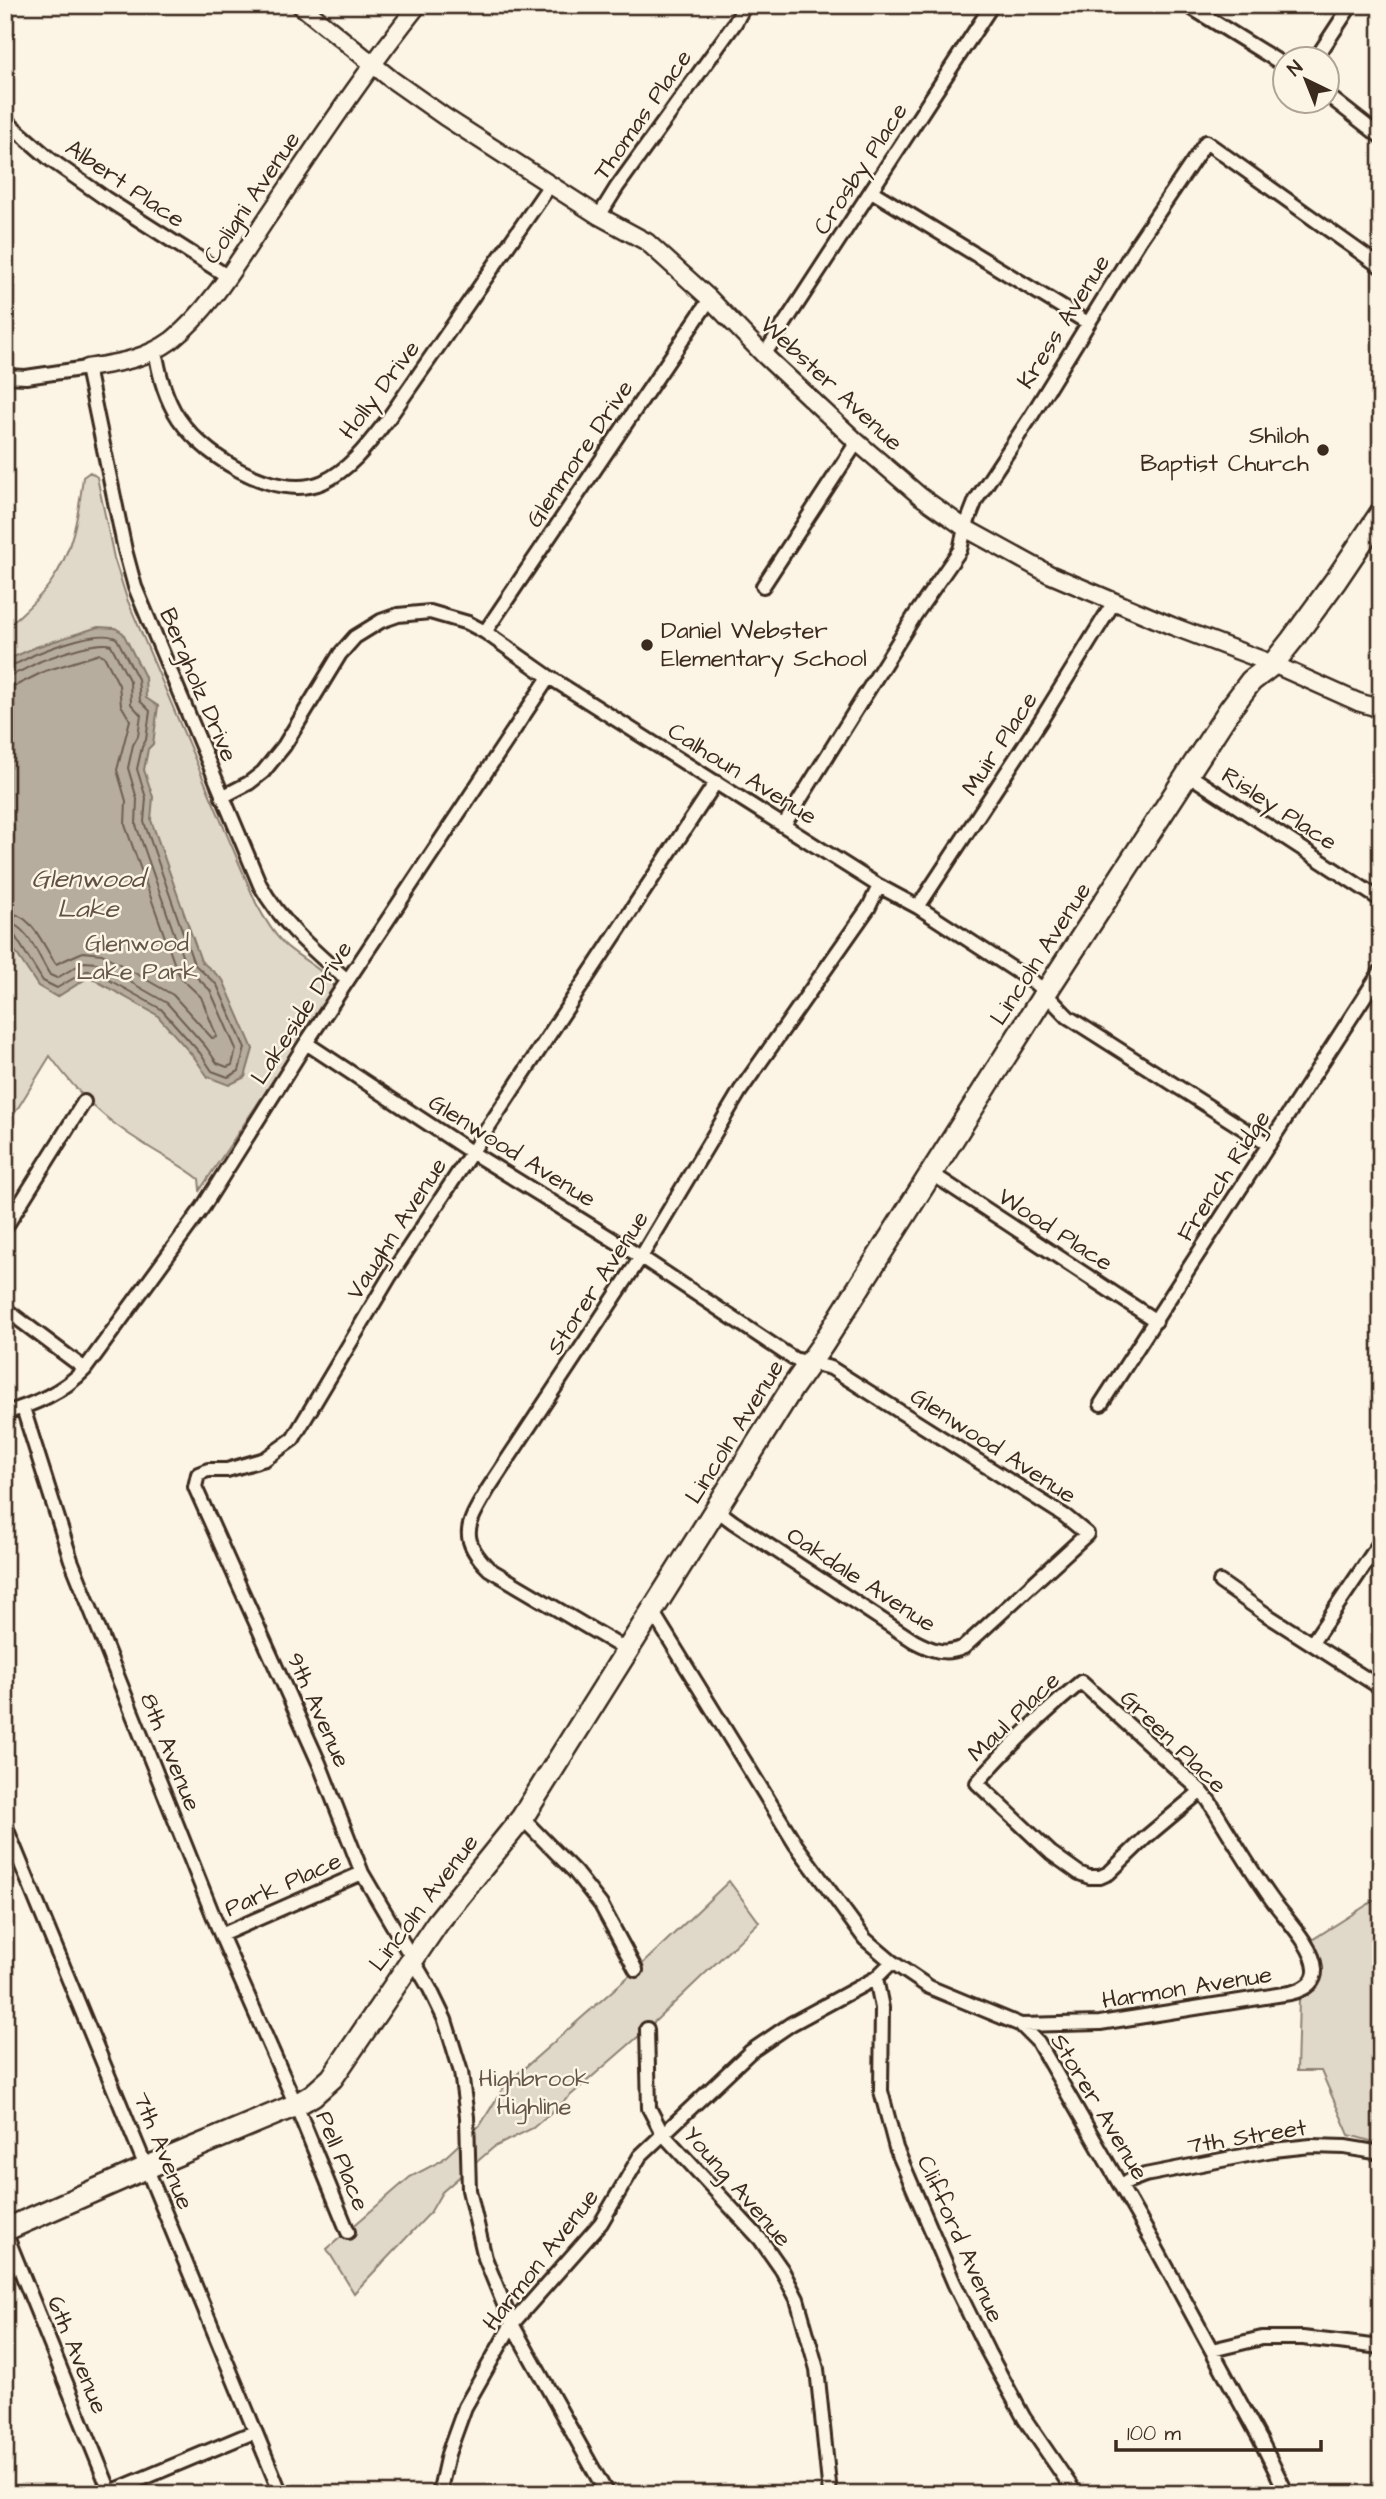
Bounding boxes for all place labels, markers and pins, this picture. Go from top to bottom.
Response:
place label: Shiloh Baptist Church [1140,419,1309,481]
marker: Shiloh Baptist Church [1315,442,1331,458]
place label: Daniel Webster Elementary School [661,614,867,677]
marker: Daniel Webster Elementary School [639,637,655,653]

